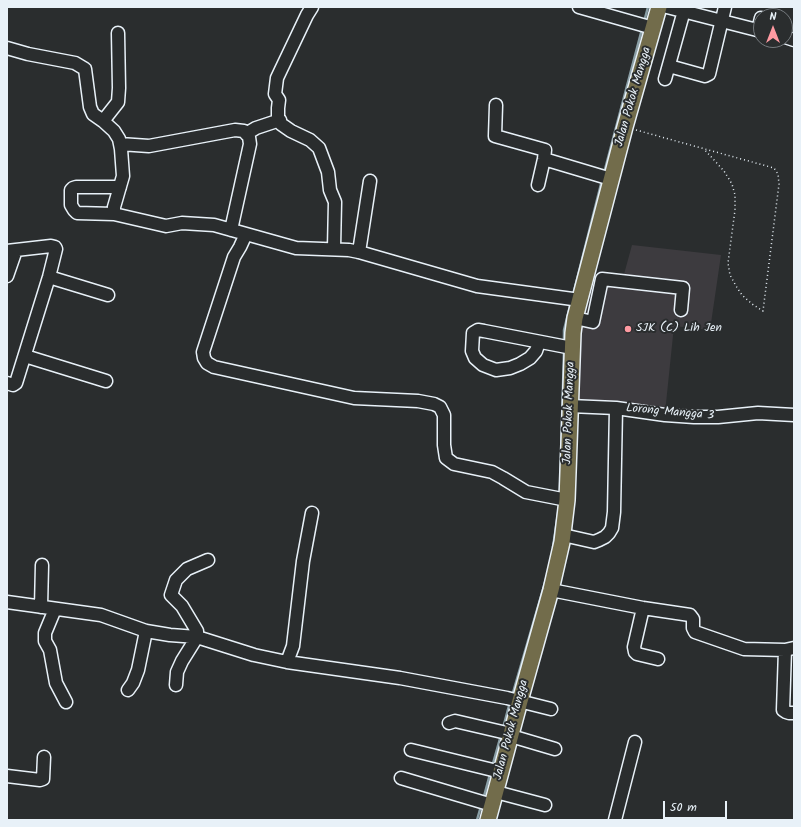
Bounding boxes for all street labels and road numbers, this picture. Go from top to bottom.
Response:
street label: Jalan Pokok Mangga [613,46,655,148]
street label: Jalan Pokok Mangga [561,361,579,465]
street label: Lorong Mangga 3 [625,402,715,424]
street label: Jalan Pokok Mangga [492,678,532,782]

